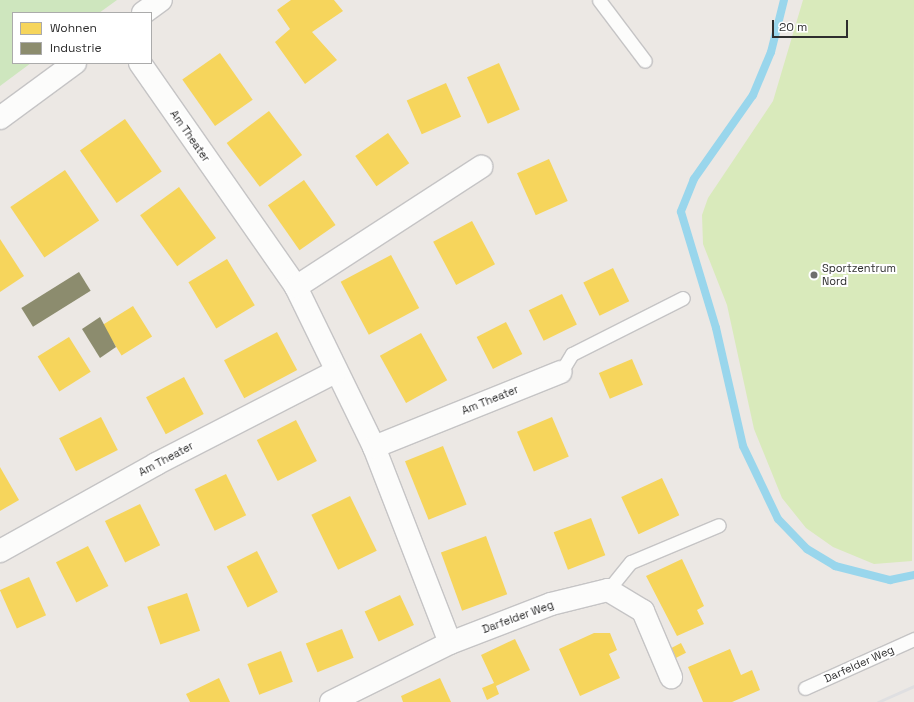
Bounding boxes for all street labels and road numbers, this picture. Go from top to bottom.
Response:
street label: Am Theater [167,107,213,165]
street label: Am Theater [460,383,520,417]
street label: Am Theater [136,439,196,479]
street label: Darfelder Weg [480,598,556,636]
street label: Darfelder Weg [822,643,896,685]

